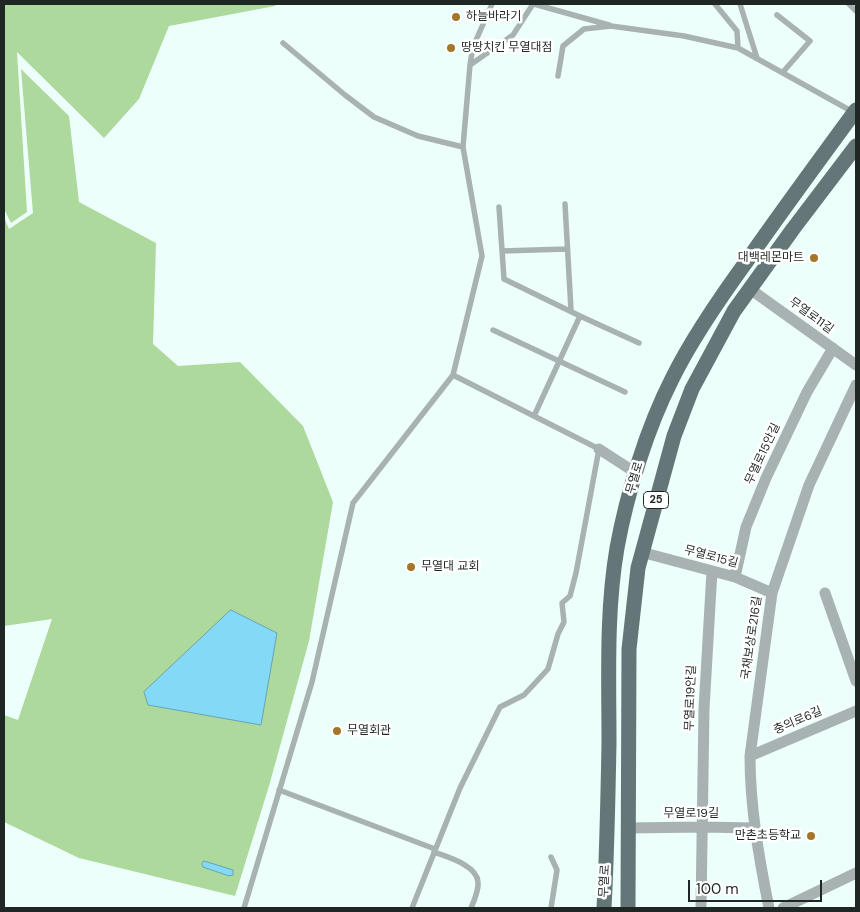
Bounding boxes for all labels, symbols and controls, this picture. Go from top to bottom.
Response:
place label: 하늘바라기 [466,10,521,24]
marker: 하늘바라기 [450,11,462,23]
place label: 땅땅치킨 무열대점 [461,41,553,55]
marker: 땅땅치킨 무열대점 [445,42,457,54]
place label: 대백레몬마트 [738,251,804,265]
marker: 대백레몬마트 [808,252,820,264]
street label: 무열로11길 [786,295,836,337]
street label: 무열로15안길 [742,421,784,487]
street label: 무열로 [623,460,647,496]
road number: 25 [644,492,668,508]
street label: 무열로15길 [682,543,740,571]
place label: 무열대 교회 [421,560,479,574]
marker: 무열대 교회 [405,561,417,573]
street label: 국채보상로216길 [739,595,765,681]
street label: 무열로19안길 [683,665,699,731]
street label: 충의로6길 [771,704,825,738]
place label: 무열회관 [347,724,391,738]
marker: 무열회관 [331,725,343,737]
street label: 무열로19길 [663,807,719,821]
place label: 만촌초등학교 [735,829,801,843]
marker: 만촌초등학교 [805,830,817,842]
street label: 무열로 [597,864,613,898]
scale bar [690,870,824,902]
text: 100 m [696,879,739,899]

